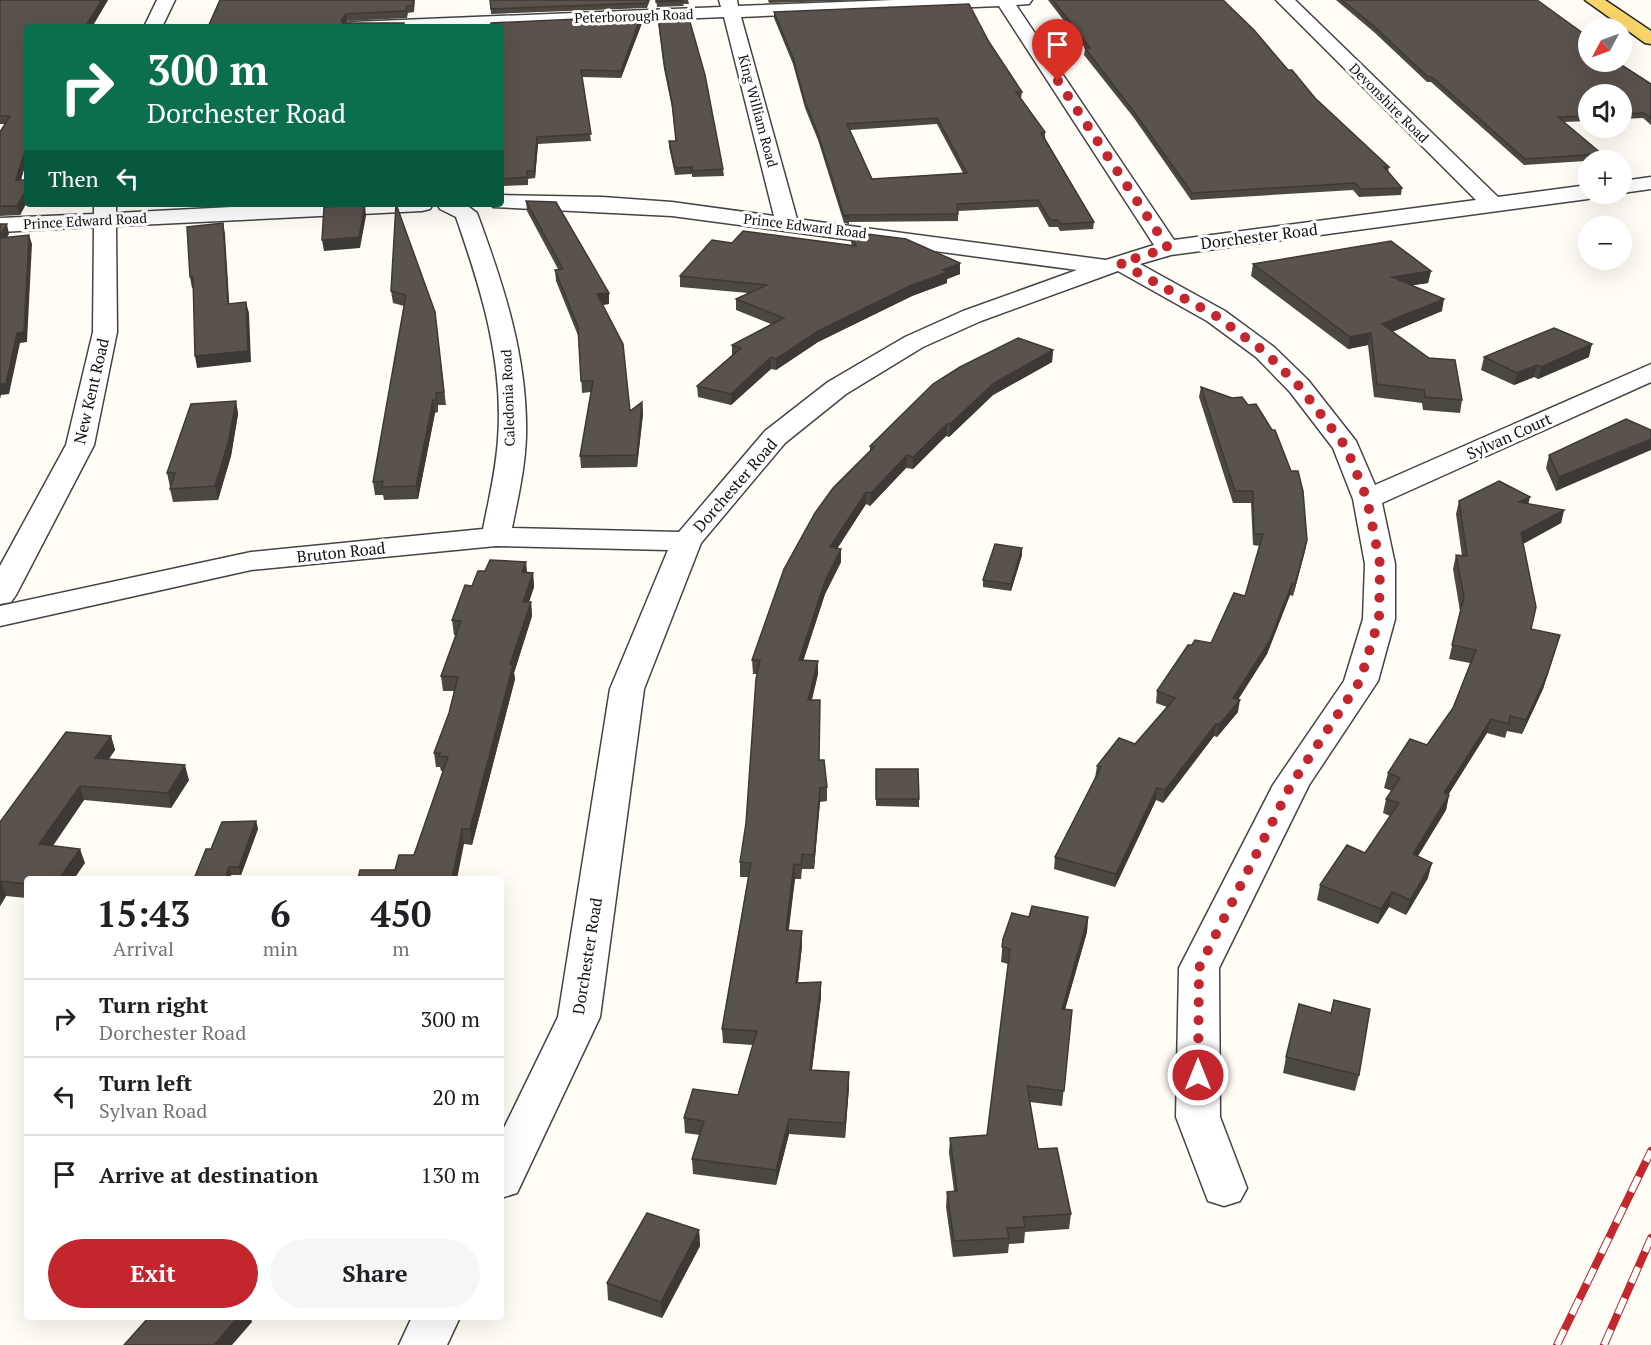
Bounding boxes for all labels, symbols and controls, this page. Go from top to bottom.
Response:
street label: Peterborough Road [574,4,694,27]
north arrow [1578,18,1632,72]
map controls [1578,18,1632,270]
pin [1032,19,1083,81]
icon: arrive [1041,28,1074,61]
text: 300 m [147,41,268,97]
icon: right [48,48,126,126]
street label: King William Road [734,52,783,170]
street label: Devonshire Road [1345,59,1433,147]
button: sound [1578,84,1632,138]
text: Dorchester Road [147,95,346,131]
button: + [1578,150,1632,204]
icon: left [111,162,144,195]
text: Then [48,164,99,193]
street label: Prince Edward Road [23,208,148,233]
street label: Prince Edward Road [742,209,868,243]
button: − [1578,216,1632,270]
street label: Dorchester Road [1199,218,1319,254]
street label: New Kent Road [68,336,114,446]
street label: Caledonia Road [496,349,519,447]
street label: Sylvan Court [1463,407,1555,465]
street label: Dorchester Road [688,433,782,537]
street label: Bruton Road [296,536,387,568]
text: 15:43 [97,890,190,937]
text: 6 [270,890,291,937]
text: 450 [370,890,431,937]
street label: Dorchester Road [567,896,607,1016]
text: Arrival [113,935,174,962]
text: min [263,935,298,962]
text: m [392,935,410,962]
text: Turn right [99,990,208,1019]
icon: right [48,1002,81,1035]
text: 300 m [420,1004,480,1033]
text: Dorchester Road [99,1019,246,1046]
position arrow [1166,1043,1230,1107]
text: Turn left [99,1068,192,1097]
icon: left [48,1080,81,1113]
text: 20 m [432,1082,480,1111]
text: Sylvan Road [99,1097,207,1124]
icon: arrive [48,1158,81,1191]
text: Arrive at destination [99,1160,318,1189]
text: 130 m [420,1160,480,1189]
button: Exit [48,1239,258,1308]
button: Share [270,1239,480,1308]

